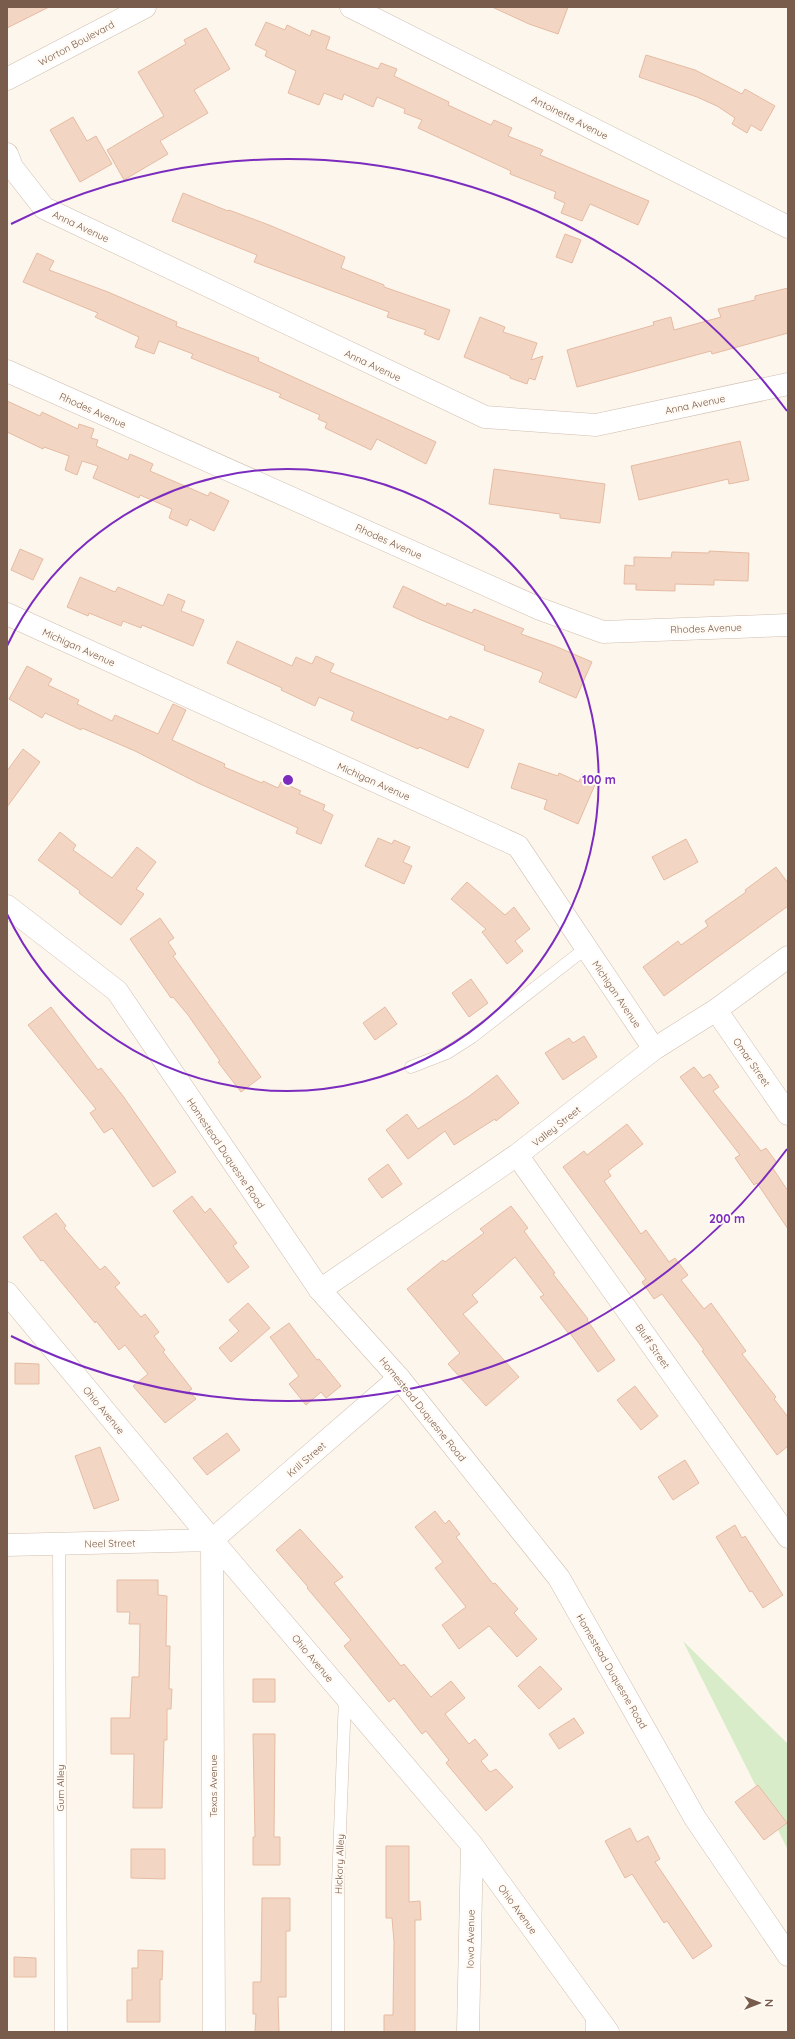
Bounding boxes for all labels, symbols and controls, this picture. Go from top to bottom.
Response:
street label: Worton Boulevard [36,18,117,69]
street label: Antoinette Avenue [529,92,611,143]
street label: Anna Avenue [50,208,111,245]
street label: Anna Avenue [342,347,403,384]
street label: Rhodes Avenue [57,390,129,431]
street label: Anna Avenue [664,392,727,417]
street label: Rhodes Avenue [353,521,425,562]
street label: Rhodes Avenue [670,621,742,636]
street label: Michigan Avenue [40,626,118,669]
street label: Michigan Avenue [335,760,413,803]
text: 100 m [582,772,616,787]
centre of rings [281,773,295,787]
street label: Michigan Avenue [589,958,644,1031]
street label: Omar Street [730,1035,774,1090]
street label: Homestead Duquesne Road [184,1096,267,1211]
street label: Valley Street [529,1103,584,1150]
text: 200 m [709,1211,745,1226]
street label: Bluff Street [632,1321,673,1372]
street label: Homestead Duquesne Road [376,1355,469,1464]
street label: Ohio Avenue [80,1384,128,1437]
street label: Krill Street [284,1439,329,1480]
street label: Neel Street [84,1537,136,1550]
street label: Homestead Duquesne Road [573,1611,650,1731]
street label: Ohio Avenue [289,1632,337,1685]
street label: Texas Avenue [207,1754,220,1817]
street label: Gum Alley [54,1765,67,1811]
street label: Hickory Alley [332,1834,347,1894]
street label: Ohio Avenue [495,1882,540,1937]
street label: Iowa Avenue [463,1909,478,1969]
north arrow [739,1983,779,2023]
text: N [762,1999,776,2007]

